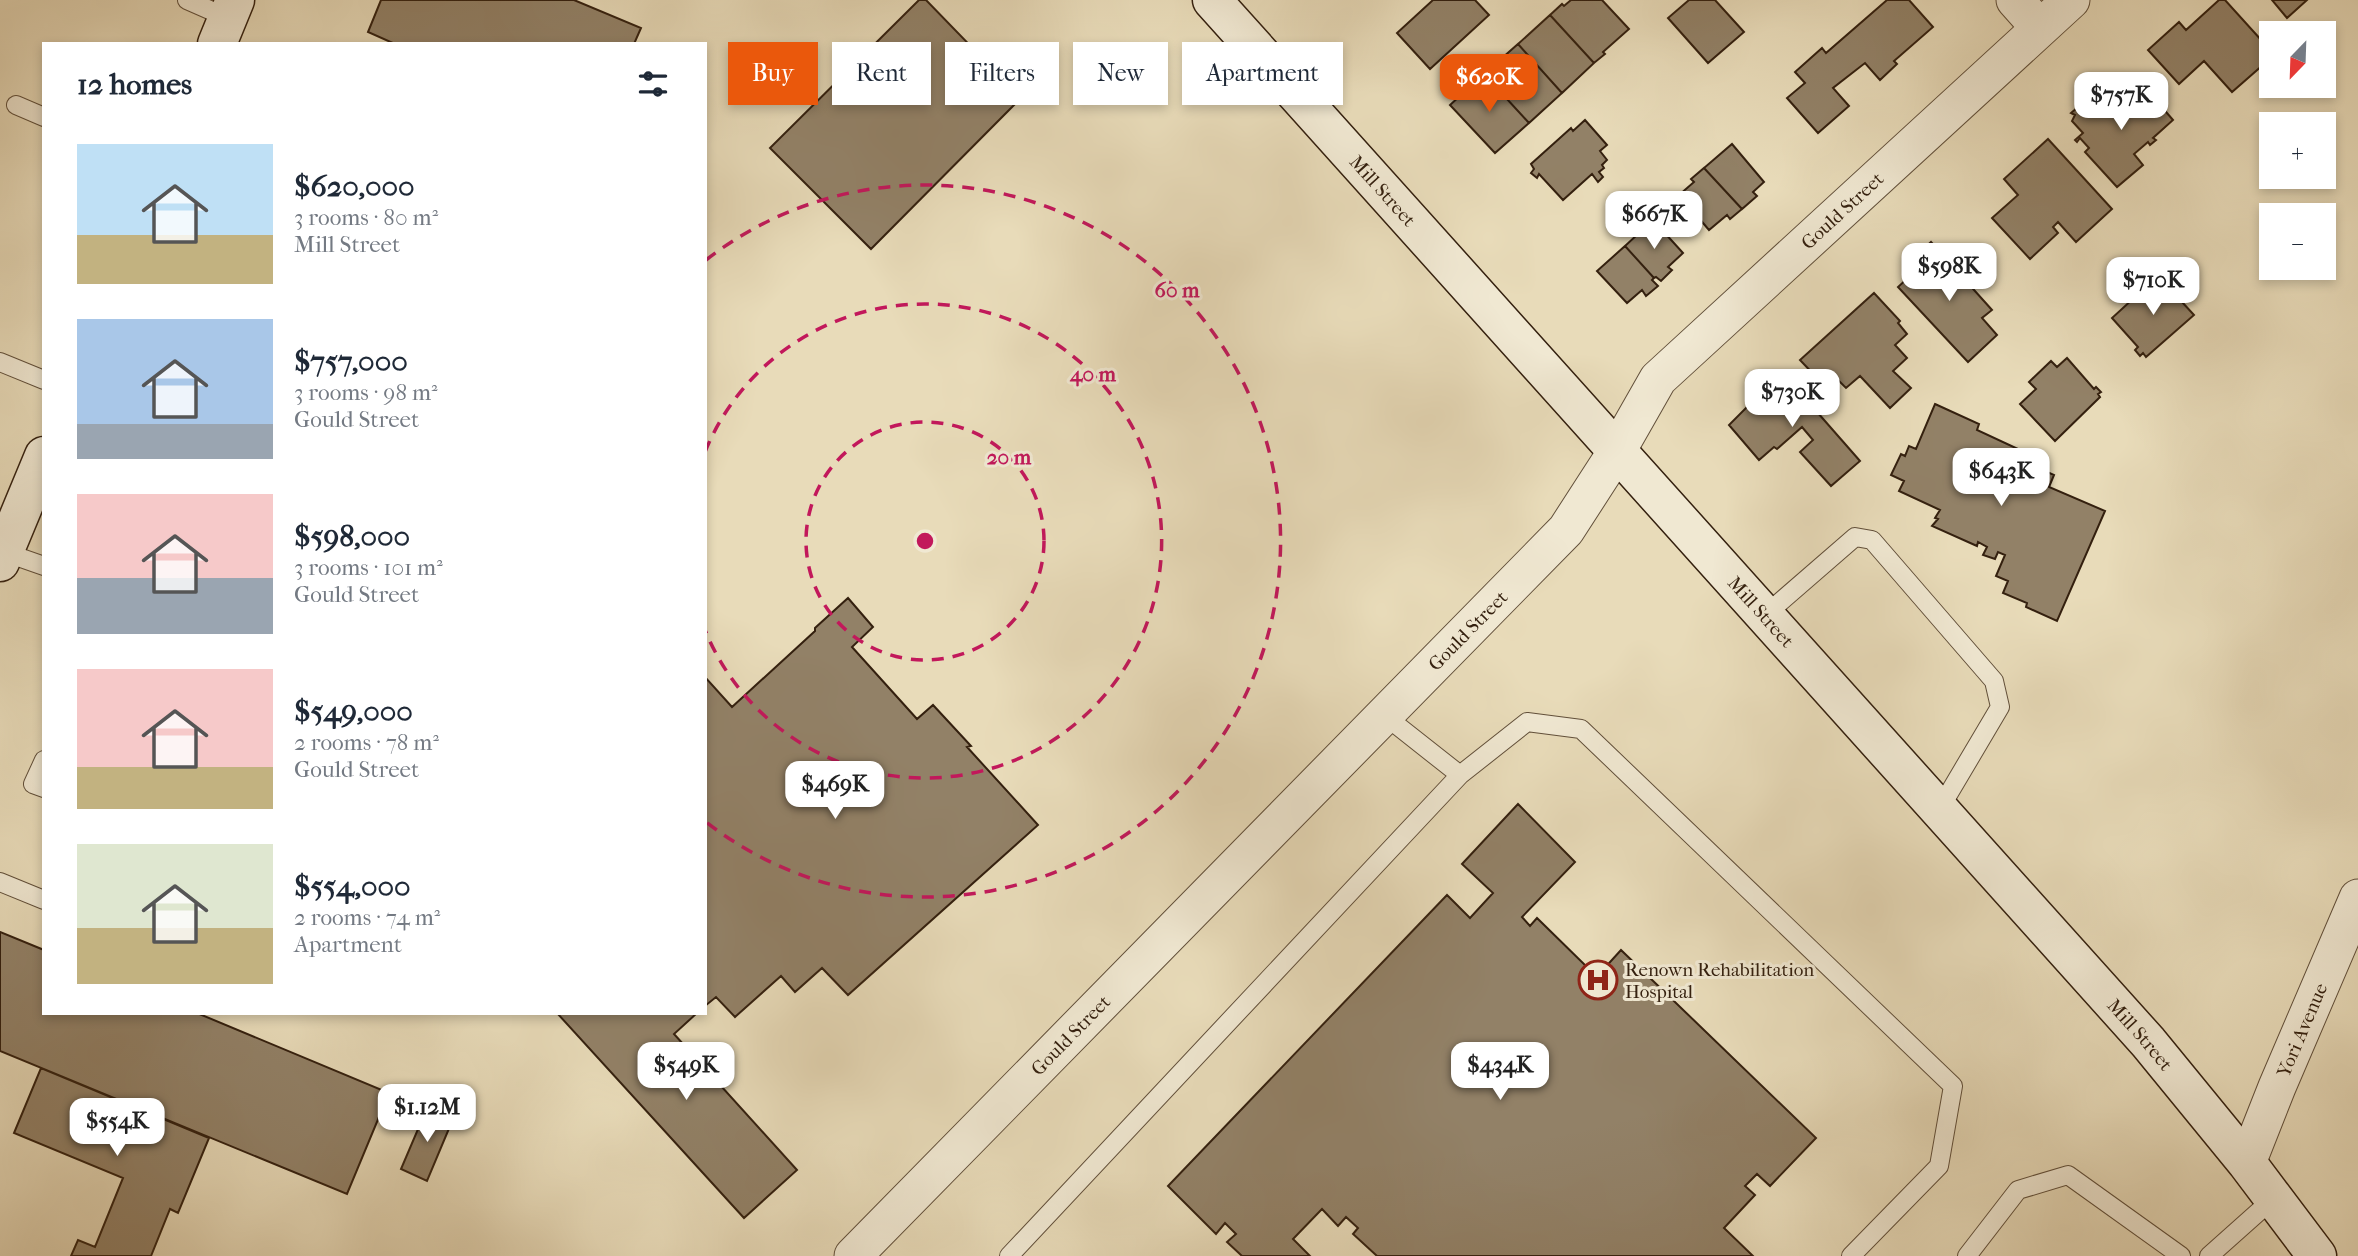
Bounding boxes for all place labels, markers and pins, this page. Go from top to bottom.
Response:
pin: $620K [1440,54,1538,114]
pin: $757K [2072,72,2170,132]
pin: $667K [1605,191,1703,251]
pin: $598K [1900,244,1998,303]
pin: $710K [2104,258,2202,317]
pin: $730K [1743,370,1841,429]
pin: $643K [1952,448,2050,508]
centre of rings [913,529,937,553]
pin: $469K [786,762,884,821]
hospital icon: Renown Rehabilitation Hospital [1577,959,1619,1001]
place label: Renown Rehabilitation Hospital [1625,959,1814,1003]
pin: $549K [637,1042,735,1102]
pin: $434K [1451,1042,1549,1102]
pin: $1.12M [370,1084,484,1144]
pin: $554K [68,1098,166,1158]

